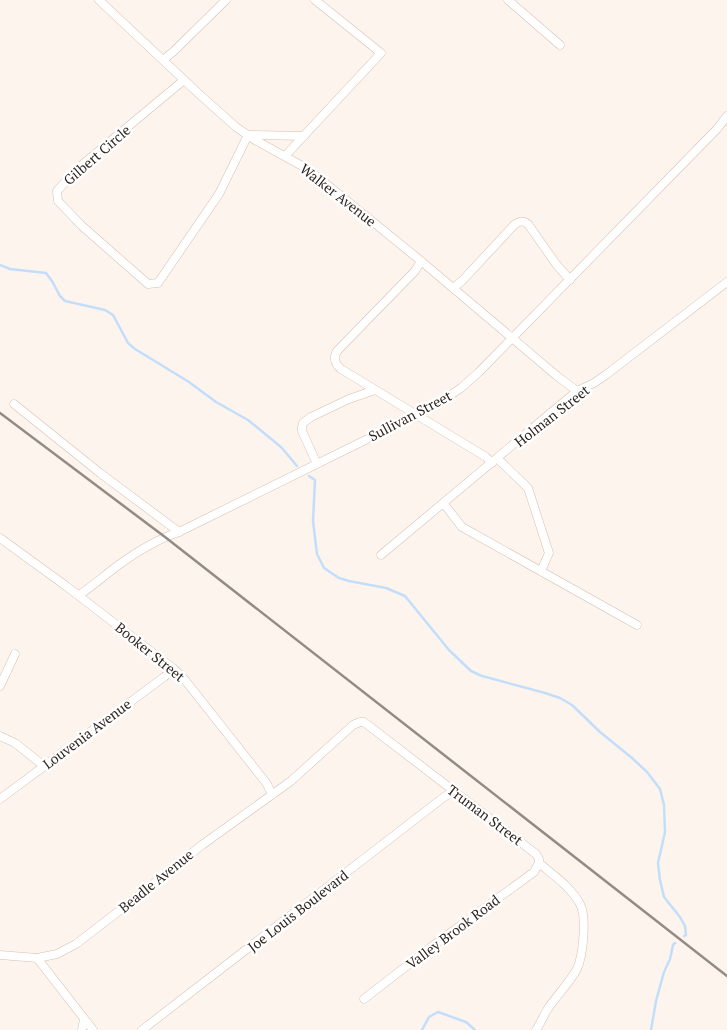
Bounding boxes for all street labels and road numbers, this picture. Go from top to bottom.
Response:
street label: Gilbert Circle [59,120,134,189]
street label: Walker Avenue [296,159,380,230]
street label: Holman Street [510,380,594,451]
street label: Sullivan Street [365,385,455,445]
street label: Booker Street [112,618,190,686]
street label: Louvenia Avenue [39,694,135,773]
street label: Truman Street [444,780,528,850]
street label: Beadle Avenue [114,845,197,917]
street label: Joe Louis Boulevard [243,865,352,956]
street label: Valley Brook Road [402,890,504,973]

